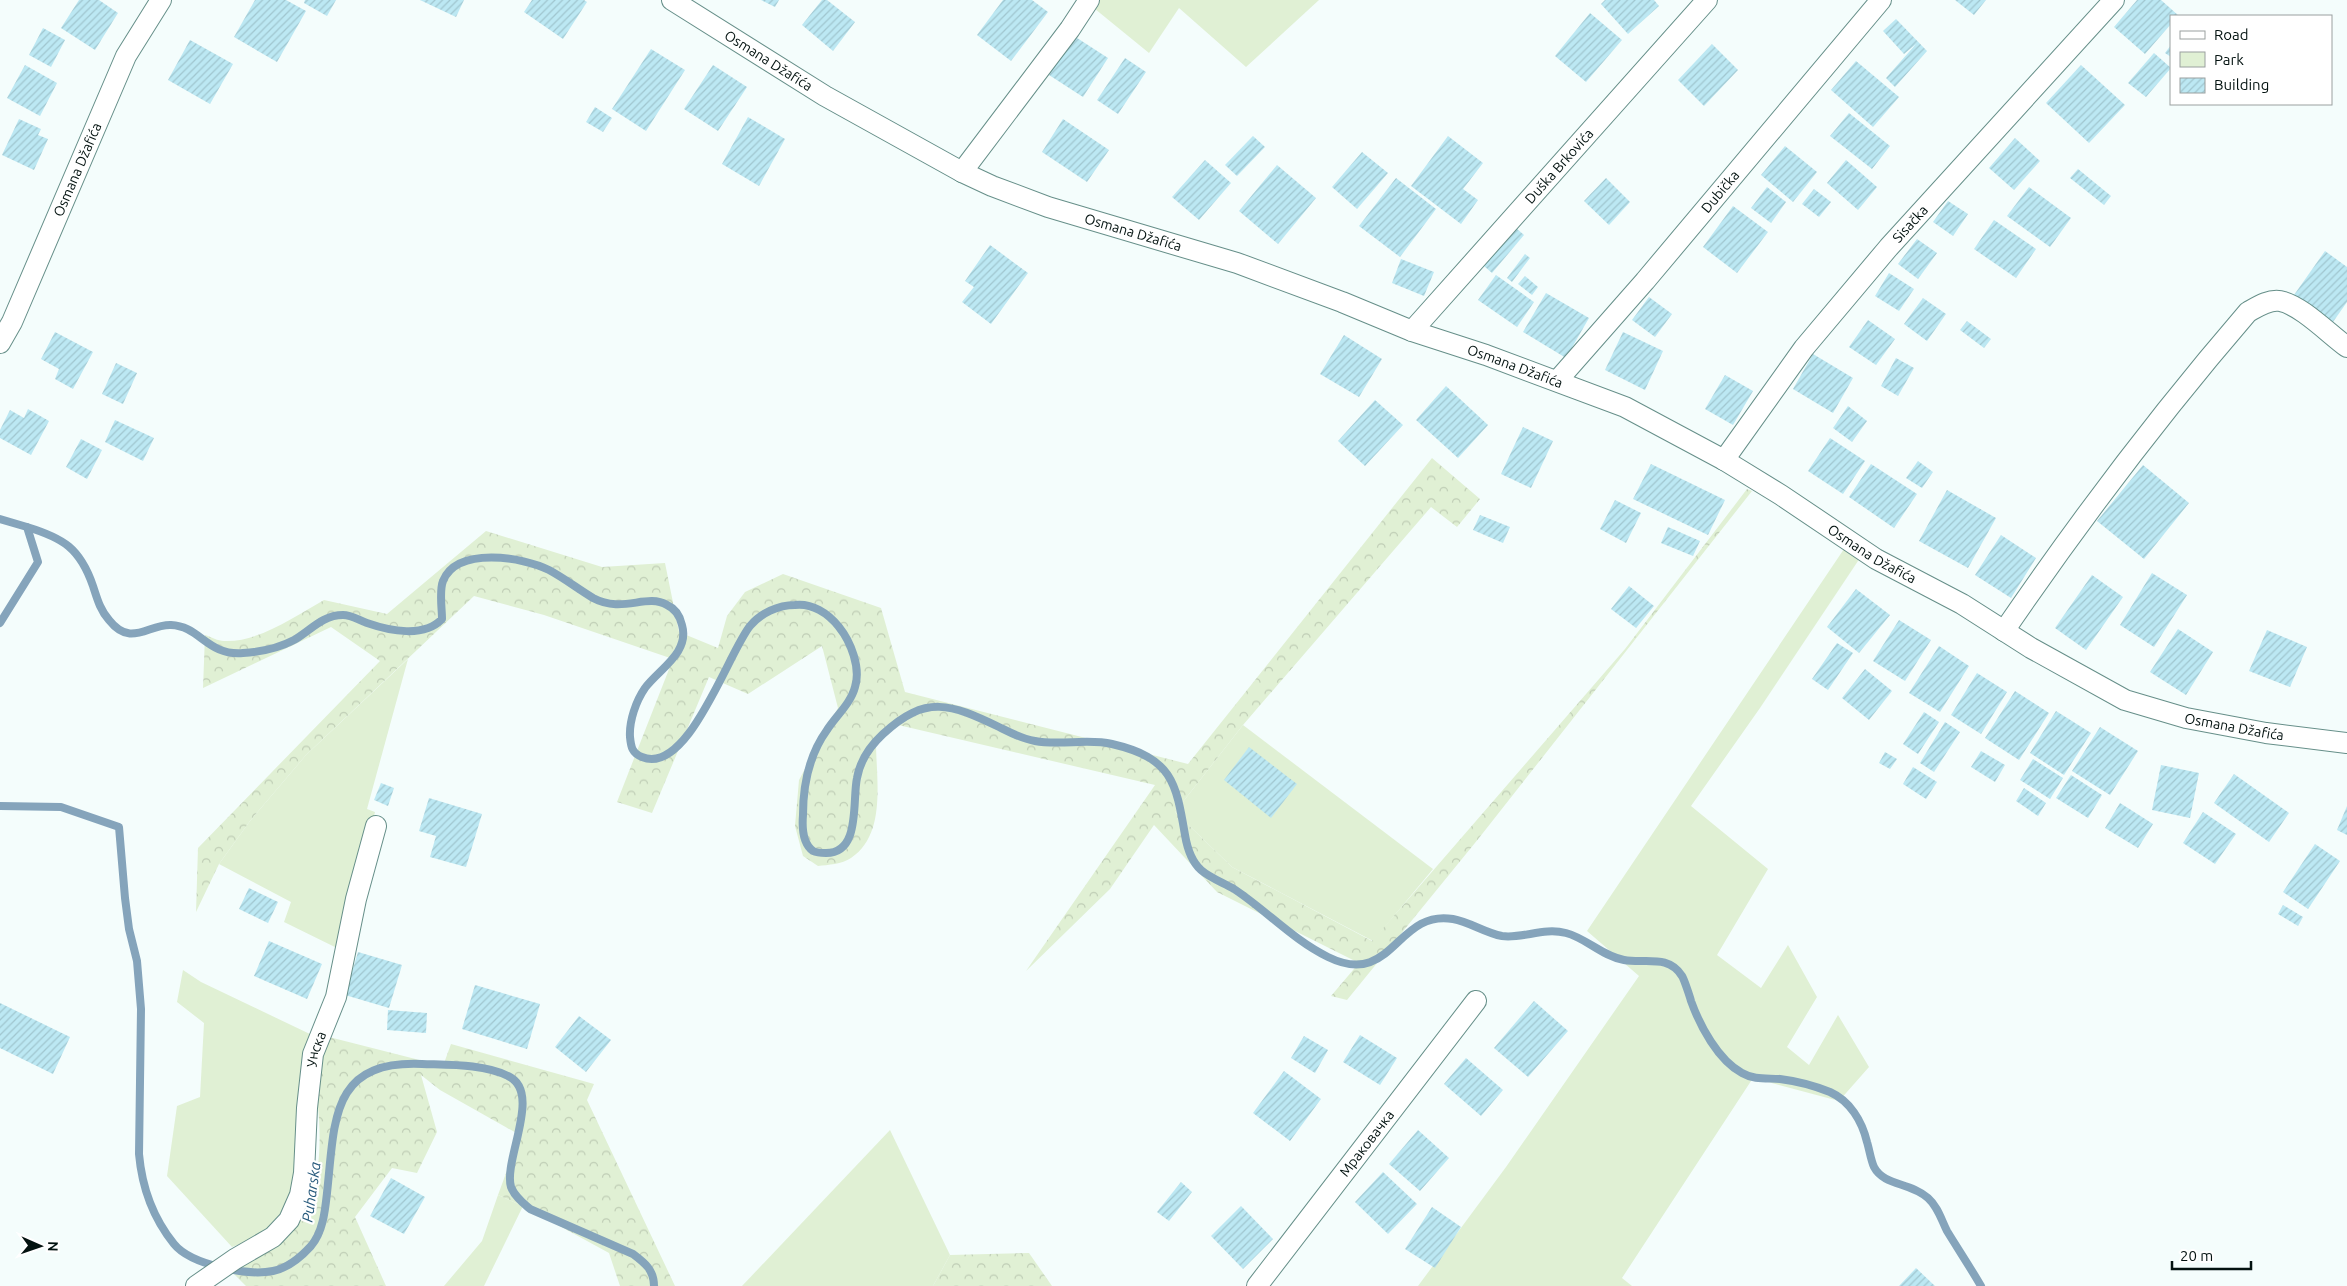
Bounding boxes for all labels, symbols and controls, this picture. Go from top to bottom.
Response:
legend [2170,15,2332,105]
text: Road [2214,26,2249,43]
street label: Osmana Džafića [722,27,815,94]
text: Park [2214,51,2244,68]
text: Building [2214,76,2269,93]
street label: Osmana Džafića [50,120,104,219]
street label: Duška Brkovića [1522,125,1596,207]
street label: Dubička [1698,167,1742,216]
street label: Sisačka [1889,202,1931,246]
street label: Osmana Džafića [1083,210,1184,254]
street label: Osmana Džafića [1465,341,1565,391]
street label: Osmana Džafića [1825,521,1919,587]
street label: Osmana Džafića [2183,710,2285,743]
street label: Унска [304,1029,329,1068]
street label: Мраковачка [1336,1107,1397,1180]
water label: Puharska [298,1161,324,1223]
north arrow [15,1221,65,1271]
scale bar [2172,1238,2251,1270]
text: N [45,1241,61,1252]
text: 20 m [2180,1247,2213,1264]

